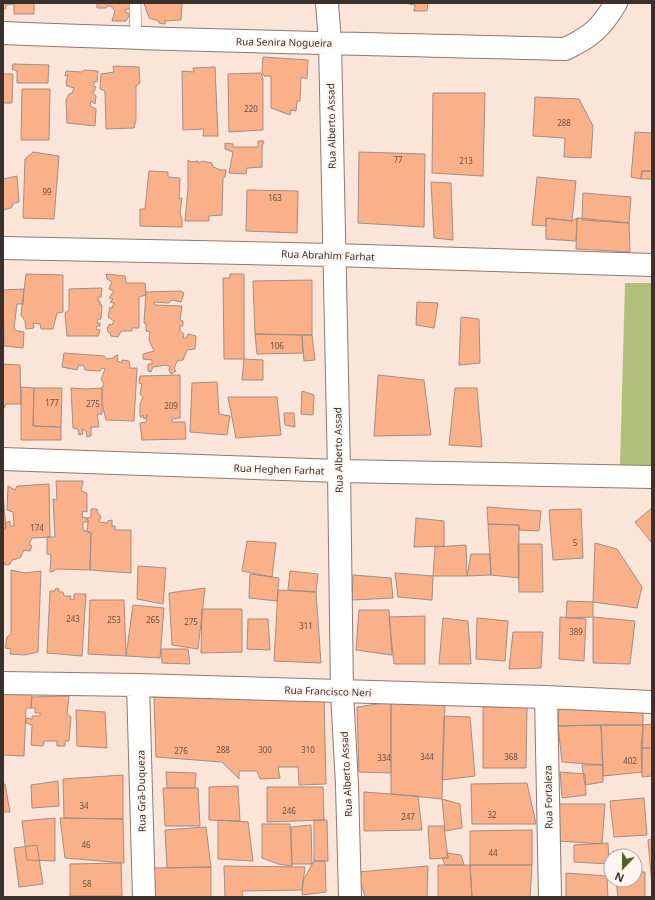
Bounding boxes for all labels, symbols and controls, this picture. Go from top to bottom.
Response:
street label: Rua Senira Nogueira [236,34,332,50]
street label: Rua Alberto Assad [323,83,339,169]
house number: 220 [244,103,258,114]
house number: 288 [557,117,571,128]
house number: 77 [393,154,403,165]
house number: 213 [459,155,473,166]
house number: 99 [42,186,52,197]
house number: 163 [268,192,282,203]
street label: Rua Abrahim Farhat [281,246,375,264]
house number: 106 [270,340,284,351]
house number: 177 [45,397,59,408]
house number: 275 [86,398,100,409]
house number: 209 [164,400,178,411]
street label: Rua Alberto Assad [330,407,346,493]
street label: Rua Heghen Farhat [233,460,325,478]
house number: 174 [30,522,44,533]
house number: 5 [573,537,578,548]
house number: 243 [66,613,80,624]
house number: 253 [107,614,121,625]
house number: 265 [146,614,160,625]
house number: 275 [184,616,198,627]
house number: 311 [299,620,313,631]
house number: 389 [569,626,583,637]
street label: Rua Francisco Neri [284,682,372,700]
street label: Rua Alberto Assad [337,731,355,817]
house number: 288 [216,744,230,755]
house number: 300 [258,744,272,755]
house number: 310 [301,744,315,755]
house number: 276 [174,745,188,756]
street label: Rua Grã-Duqueza [133,750,149,832]
house number: 344 [420,751,434,762]
house number: 368 [504,751,518,762]
house number: 334 [377,752,391,763]
house number: 402 [623,755,637,766]
street label: Rua Fortaleza [540,765,556,829]
house number: 34 [79,800,89,811]
house number: 246 [282,805,296,816]
house number: 32 [487,809,497,820]
house number: 247 [401,811,415,822]
house number: 46 [81,839,91,850]
house number: 44 [488,847,498,858]
north arrow [603,848,643,888]
text: N [612,869,626,886]
house number: 58 [82,878,92,889]

